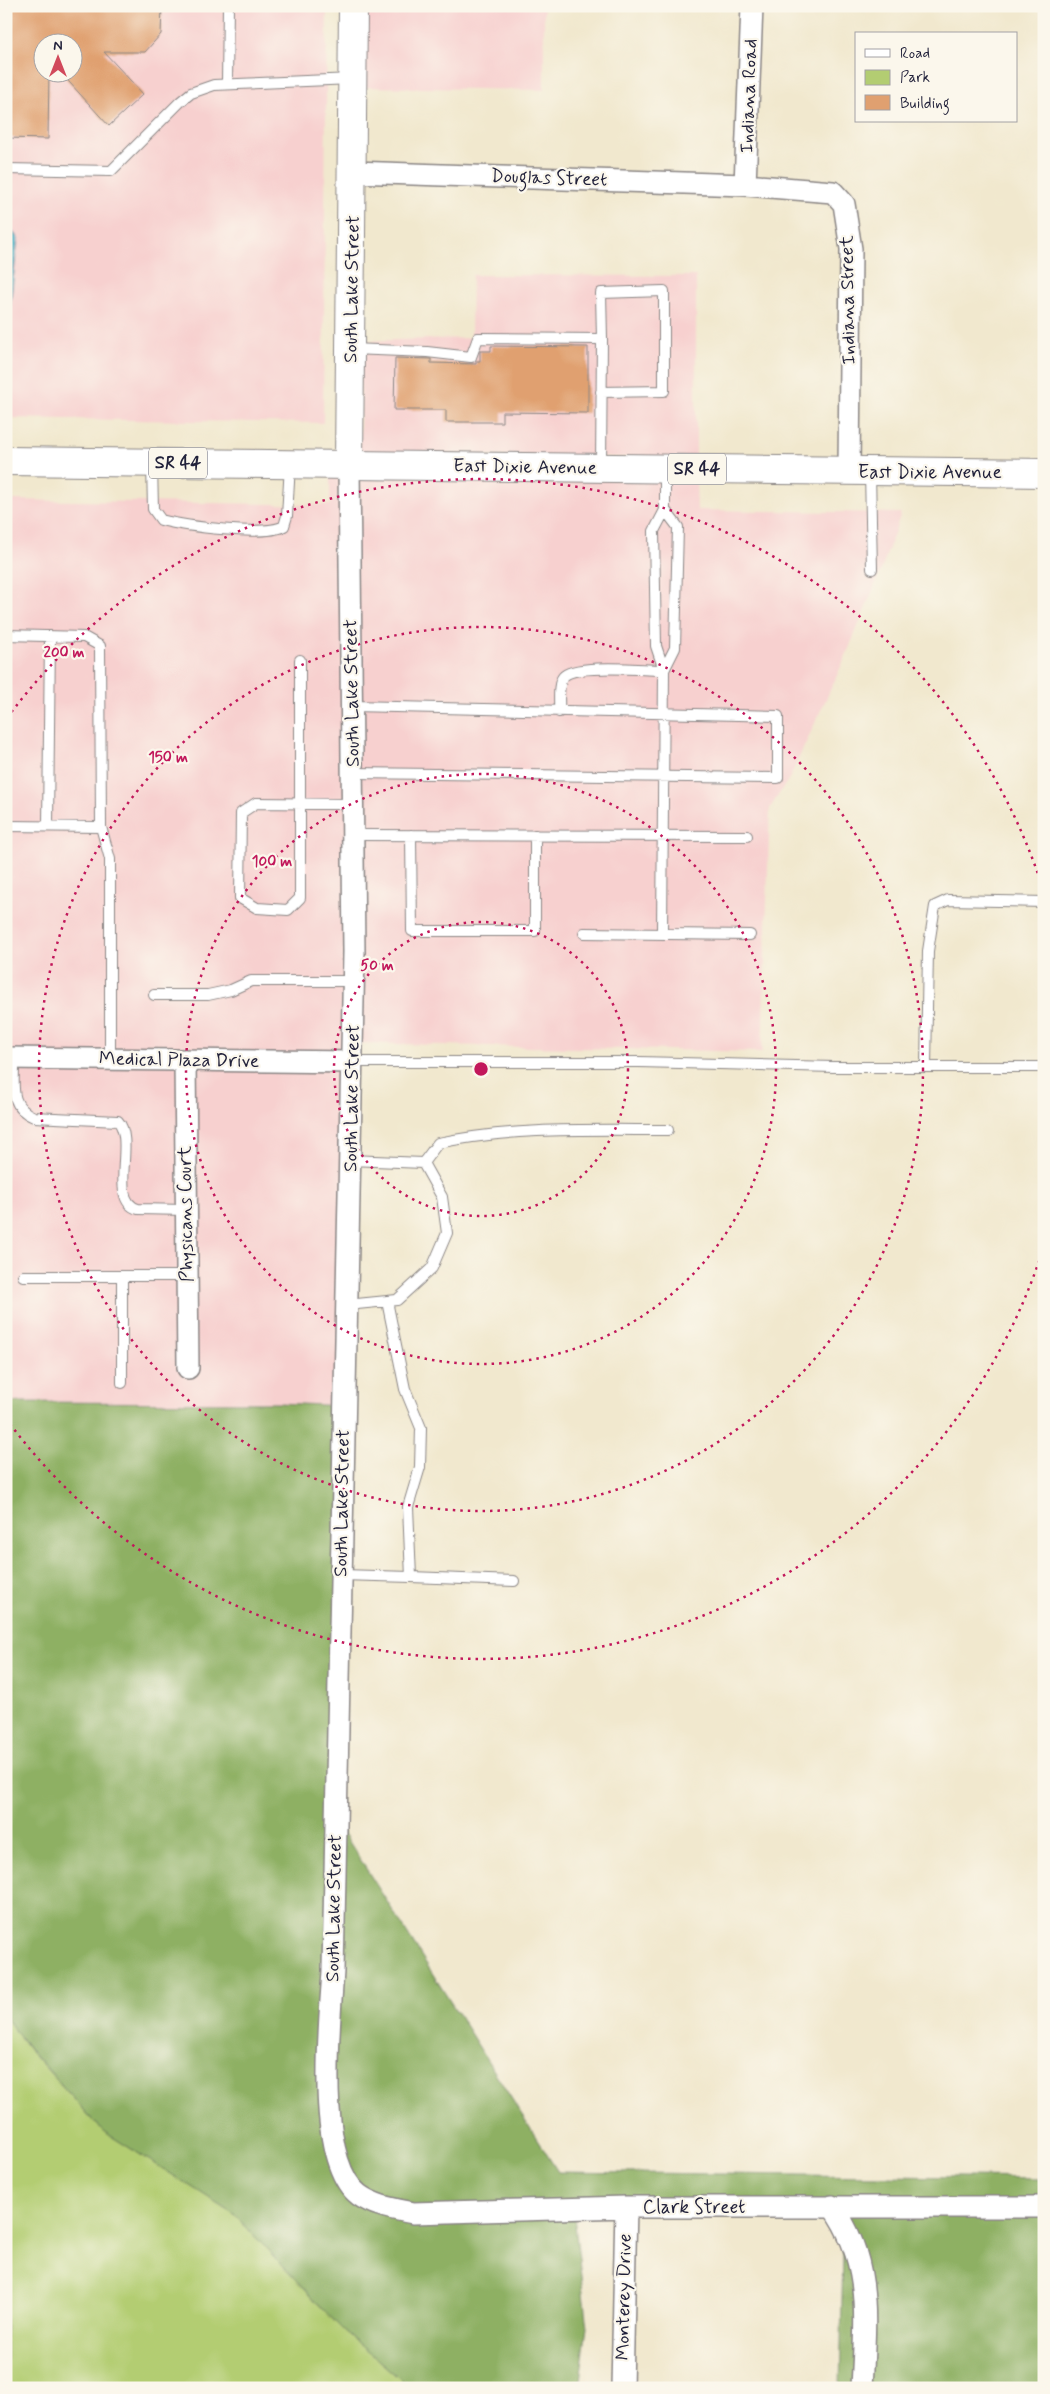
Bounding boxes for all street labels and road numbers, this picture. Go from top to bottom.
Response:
street label: Indiana Road [735,38,763,154]
street label: Douglas Street [490,163,608,196]
street label: South Lake Street [338,215,366,363]
street label: Indiana Street [834,235,862,365]
road number: SR 44 [149,448,207,478]
street label: East Dixie Avenue [453,453,597,481]
road number: SR 44 [668,454,726,484]
street label: East Dixie Avenue [858,460,1002,485]
street label: South Lake Street [338,619,366,767]
street label: South Lake Street [338,1024,366,1172]
street label: Medical Plaza Drive [99,1046,259,1074]
street label: Physicans Court [172,1146,200,1282]
street label: South Lake Street [328,1429,356,1577]
street label: South Lake Street [320,1834,348,1982]
street label: Clark Street [643,2195,745,2220]
street label: Monterey Drive [610,2233,638,2361]

